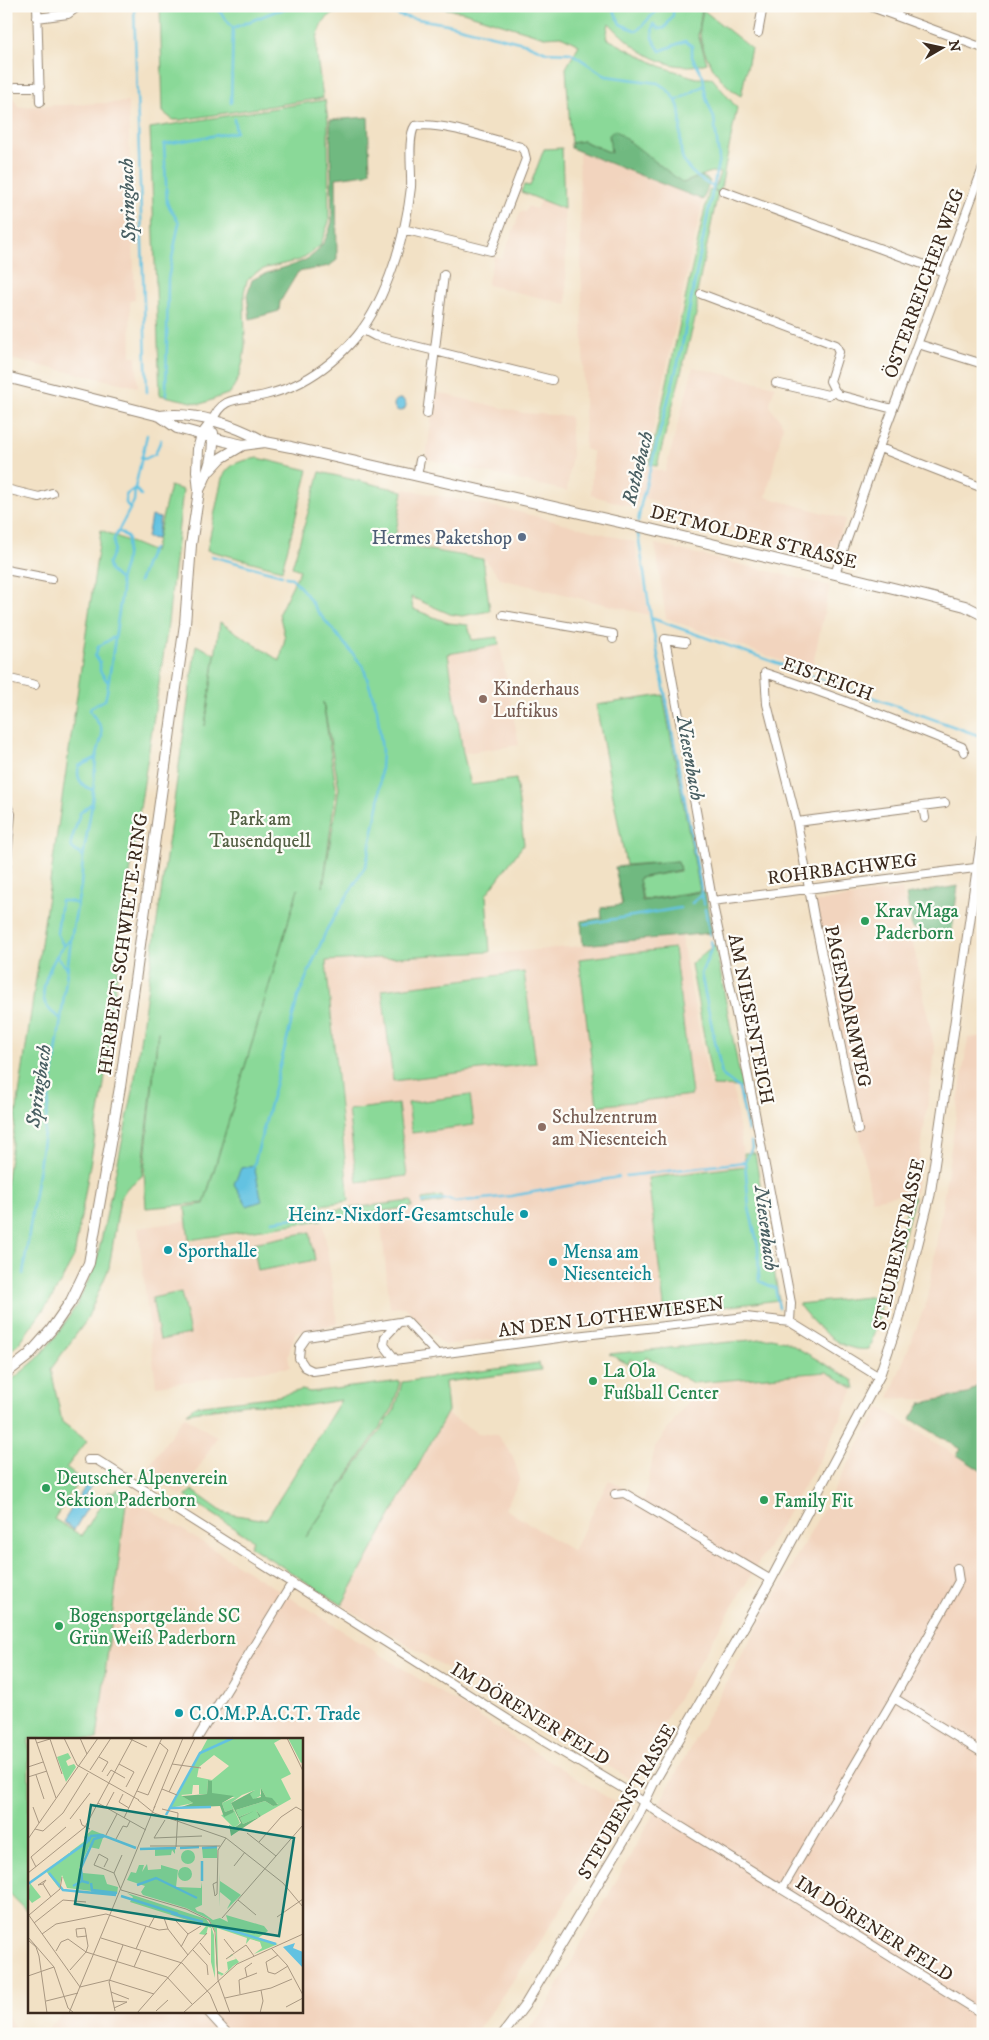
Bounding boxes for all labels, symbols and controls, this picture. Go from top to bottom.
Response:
north arrow [916,22,966,72]
text: N [944,39,964,54]
water label: Springbach [115,158,142,243]
street label: ÖSTERREICHER WEG [878,185,970,382]
water label: Rothebach [617,429,660,509]
street label: DETMOLDER STRASSE [648,501,859,574]
place label: Hermes Paketshop [372,527,512,550]
marker: Hermes Paketshop [516,531,528,543]
street label: EISTEICH [779,652,876,707]
place label: Kinderhaus Luftikus [493,678,579,723]
marker: Kinderhaus Luftikus [477,693,489,705]
water label: Niesenbach [670,713,709,803]
park label: Park am Tausendquell [209,808,311,854]
street label: HERBERT-SCHWIETE-RING [94,812,153,1077]
street label: ROHRBACHWEG [766,849,919,890]
place label: Krav Maga Paderborn [875,900,959,945]
marker: Krav Maga Paderborn [859,915,871,927]
street label: PAGENDARMWEG [819,923,876,1089]
street label: AM NIESENTEICH [723,932,778,1107]
water label: Springbach [21,1043,58,1130]
place label: Schulzentrum am Niesenteich [552,1106,667,1151]
marker: Schulzentrum am Niesenteich [536,1121,548,1133]
street label: STEUBENSTRASSE [868,1156,930,1333]
water label: Niesenbach [748,1183,783,1272]
place label: Heinz-Nixdorf-Gesamtschule [288,1204,514,1227]
marker: Heinz-Nixdorf-Gesamtschule [518,1208,530,1220]
place label: Sporthalle [178,1240,257,1263]
place label: Mensa am Niesenteich [563,1241,652,1286]
marker: Sporthalle [162,1244,174,1256]
marker: Mensa am Niesenteich [547,1256,559,1268]
street label: AN DEN LOTHEWIESEN [497,1292,725,1343]
place label: La Ola Fußball Center [603,1360,719,1405]
marker: La Ola Fußball Center [587,1375,599,1387]
place label: Deutscher Alpenverein Sektion Paderborn [56,1467,228,1512]
marker: Deutscher Alpenverein Sektion Paderborn [40,1482,52,1494]
place label: Family Fit [774,1490,853,1513]
marker: Family Fit [758,1494,770,1506]
place label: Bogensportgelände SC Grün Weiß Paderborn [69,1605,240,1650]
marker: Bogensportgelände SC Grün Weiß Paderborn [53,1620,65,1632]
street label: IM DÖRENER FELD [447,1657,614,1771]
place label: C.O.M.P.A.C.T. Trade [189,1703,361,1726]
marker: C.O.M.P.A.C.T. Trade [173,1707,185,1719]
street label: STEUBENSTRASSE [573,1720,681,1884]
inset map [28,1738,302,2012]
street label: IM DÖRENER FELD [791,1871,958,1987]

